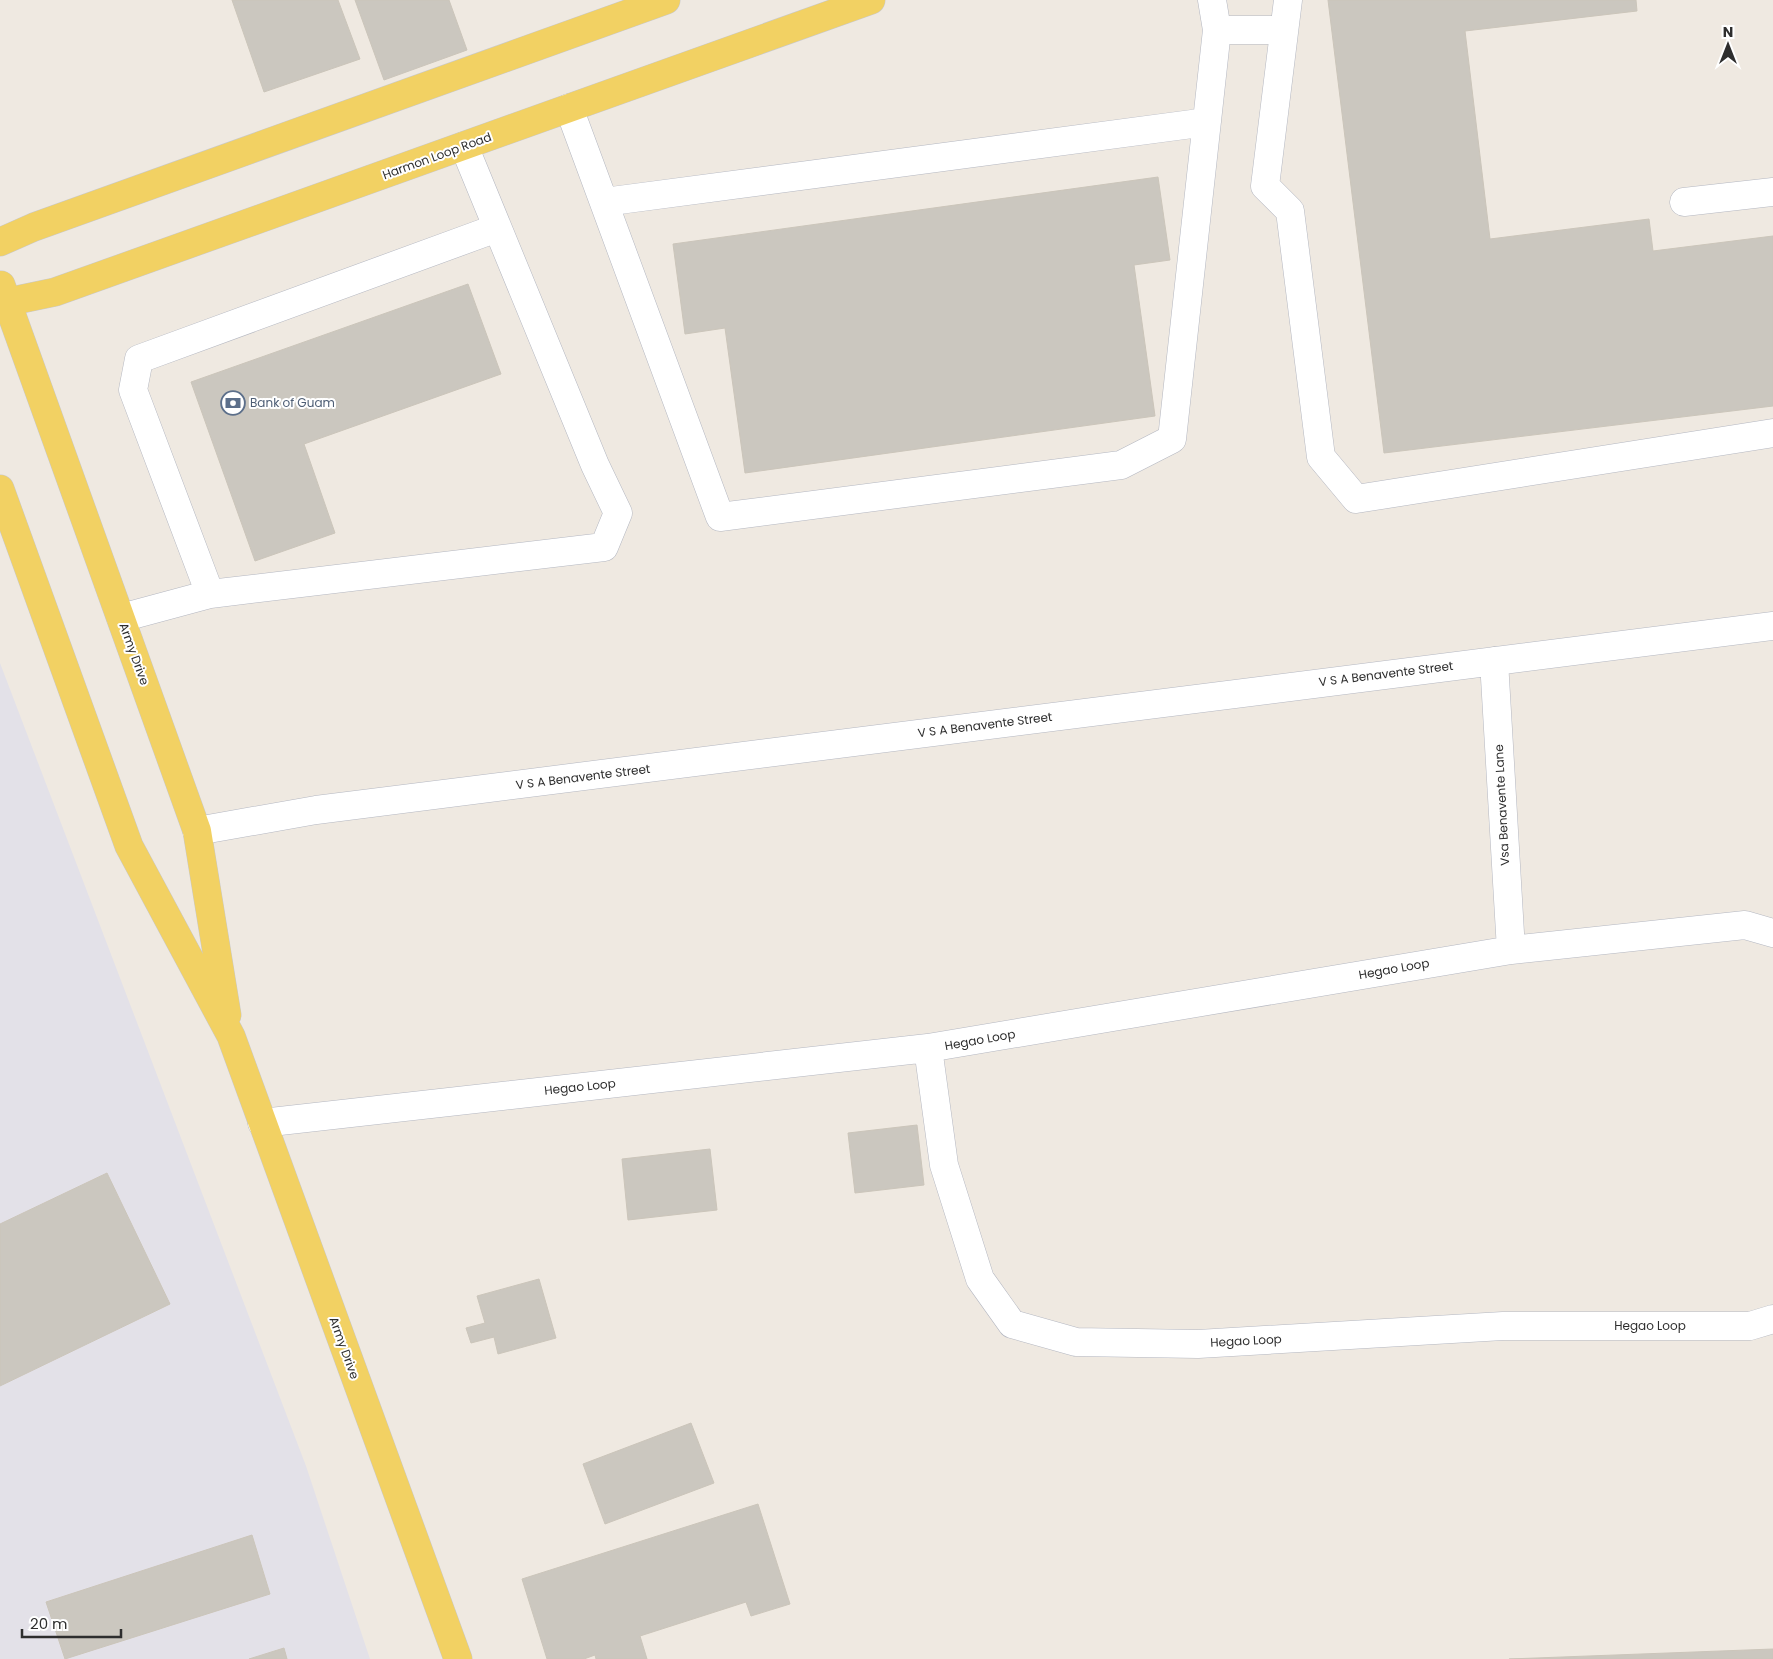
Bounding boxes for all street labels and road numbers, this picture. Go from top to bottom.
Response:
street label: Harmon Loop Road [380,128,494,183]
street label: Army Drive [115,620,154,687]
street label: V S A Benavente Street [1318,657,1454,690]
street label: V S A Benavente Street [917,708,1053,741]
street label: Vsa Benavente Lane [1490,744,1513,866]
street label: V S A Benavente Street [515,760,651,793]
street label: Hegao Loop [1357,954,1431,983]
street label: Hegao Loop [943,1025,1017,1054]
street label: Hegao Loop [543,1074,616,1099]
street label: Army Drive [325,1314,364,1381]
street label: Hegao Loop [1614,1317,1686,1334]
street label: Hegao Loop [1210,1330,1282,1351]

